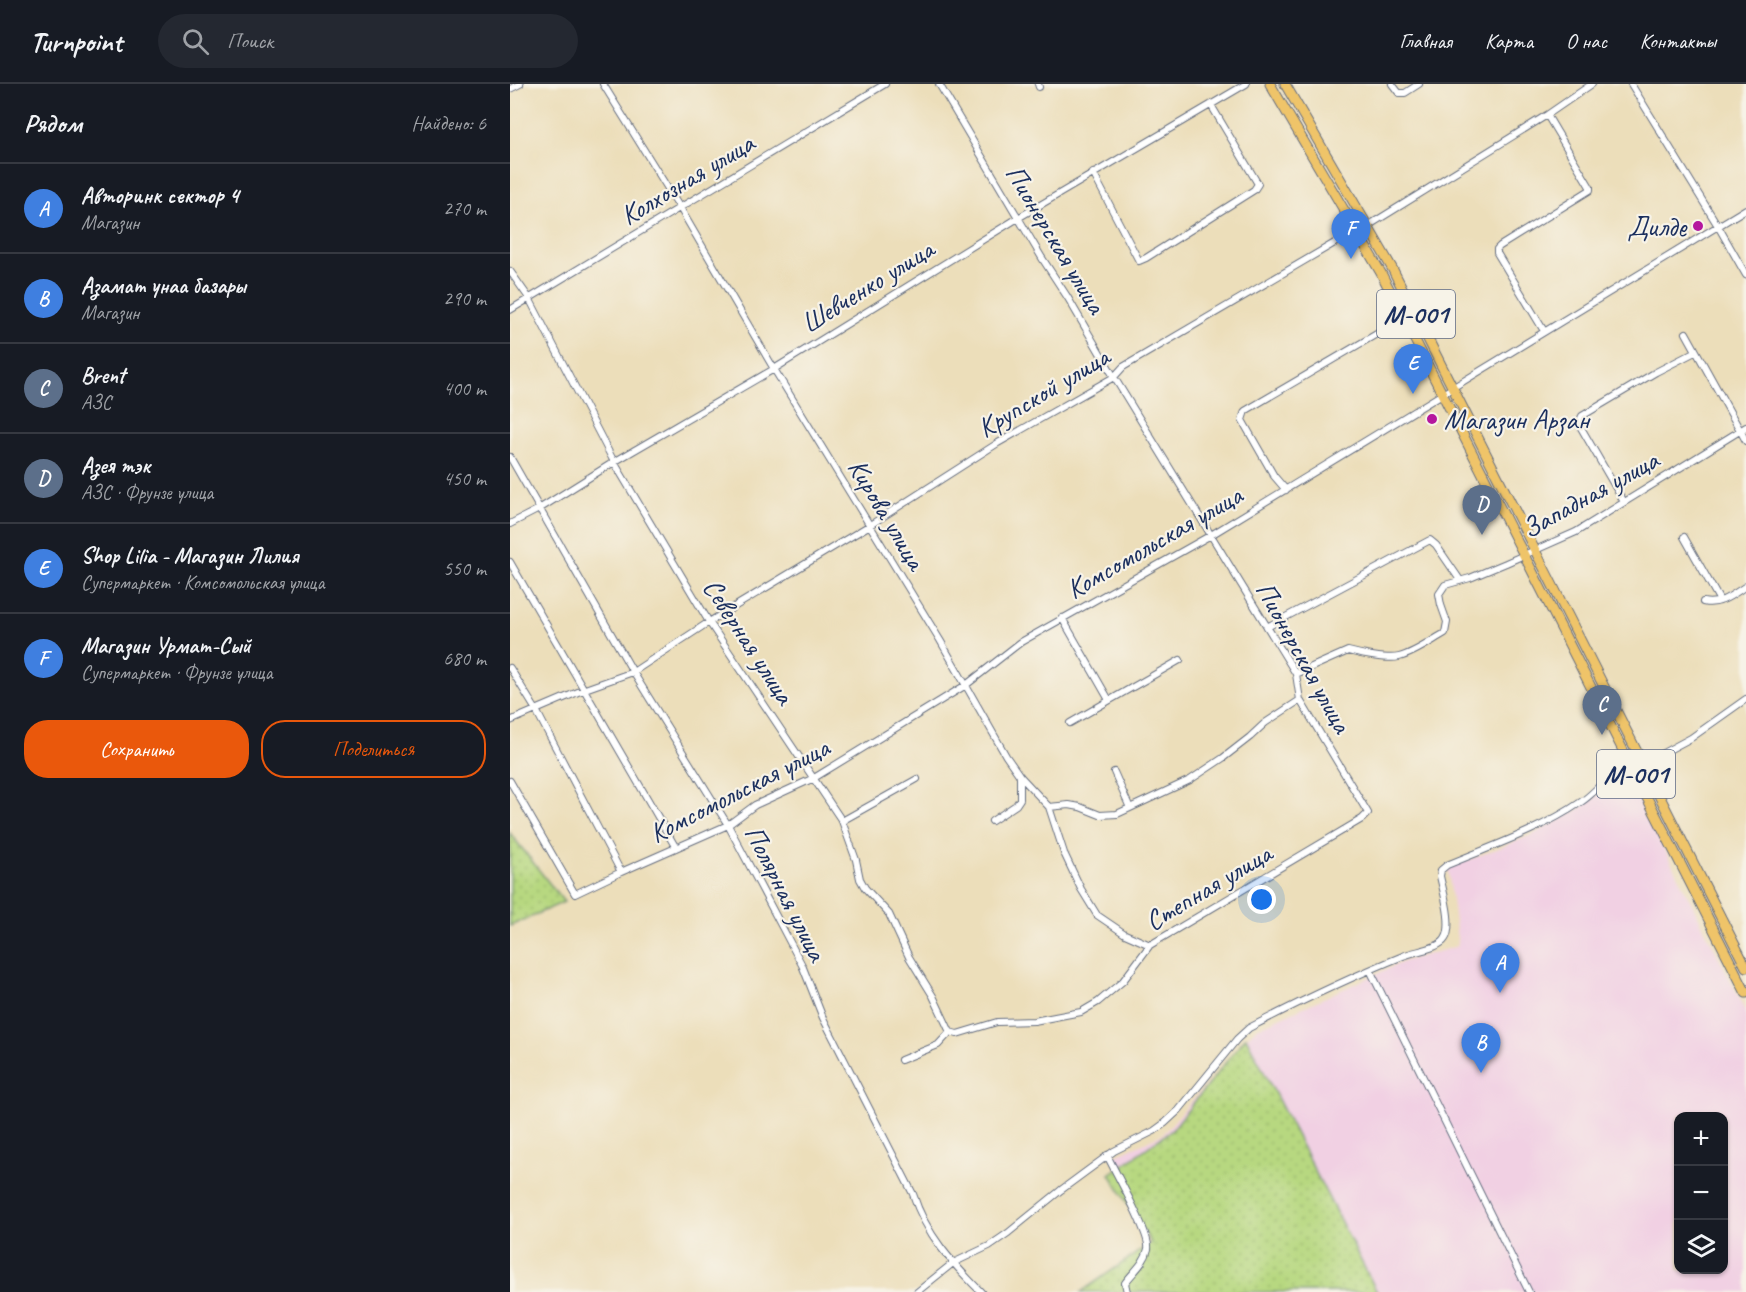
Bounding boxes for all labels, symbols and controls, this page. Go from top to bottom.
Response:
search box [158,14,578,68]
text: Turnpoint [30,24,122,59]
icon: search [179,25,212,58]
text: Поиск [227,27,273,55]
text: Главная [1399,28,1452,54]
text: Карта [1485,28,1533,54]
text: О нас [1566,28,1607,54]
text: Контакты [1640,28,1716,54]
text: Рядом [24,107,82,140]
text: Найдено: 6 [411,111,486,136]
street label: Колхозная улица [614,124,762,233]
street label: Пионерская улица [998,158,1115,321]
text: Авторинк сектор 4 [81,182,239,210]
text: A [38,196,49,221]
text: 270 m [443,196,486,221]
place label: Дилде [1627,209,1688,244]
text: Магазин [81,210,139,235]
pin: F [1332,210,1370,259]
marker: Дилде [1691,219,1705,233]
street label: Шевченко улица [794,230,942,341]
text: Азамат унаа базары [81,272,246,300]
text: B [38,286,49,311]
text: 290 m [443,286,486,311]
road number: M-001 [1377,290,1455,338]
text: Магазин [81,300,139,325]
street label: Крупской улица [971,338,1118,445]
pin: E [1394,344,1432,394]
text: Brent [81,362,125,390]
text: C [39,376,48,401]
text: 400 m [443,376,486,401]
text: АЗС [81,390,111,415]
place label: Магазин Арзан [1444,402,1591,437]
marker: Магазин Арзан [1425,412,1439,426]
street label: Западная улица [1516,441,1666,546]
text: Азея тэк [81,452,150,480]
street label: Кирова улица [840,452,935,578]
text: D [38,466,49,491]
text: 450 m [443,466,486,491]
street label: Комсомольская улица [1060,477,1250,606]
text: АЗС · Фрунзе улица [81,480,213,505]
pin: D [1462,486,1502,535]
text: Shop Lilia - Магазин Лилия [81,542,299,570]
text: E [38,556,49,581]
text: 550 m [443,556,486,581]
text: Супермаркет · Комсомольская улица [81,570,325,595]
street label: Северная улица [695,571,804,712]
street label: Пионерская улица [1248,575,1361,740]
text: Магазин Урмат-Сый [81,632,251,660]
text: F [39,646,48,671]
text: 680 m [443,646,486,671]
text: Супермаркет · Фрунзе улица [81,660,273,685]
pin: C [1582,686,1622,735]
button: Сохранить [24,720,249,778]
button: Поделиться [261,720,486,778]
street label: Комсомольская улица [643,729,836,850]
road number: M-001 [1597,750,1675,798]
street label: Полярная улица [737,819,836,968]
street label: Степная улица [1138,834,1280,938]
your location [1247,885,1276,914]
pin: A [1480,944,1520,993]
pin: B [1462,1024,1500,1073]
map controls [1674,1112,1728,1274]
button: + [1674,1112,1728,1166]
button: − [1674,1166,1728,1220]
button: layers [1674,1220,1728,1274]

